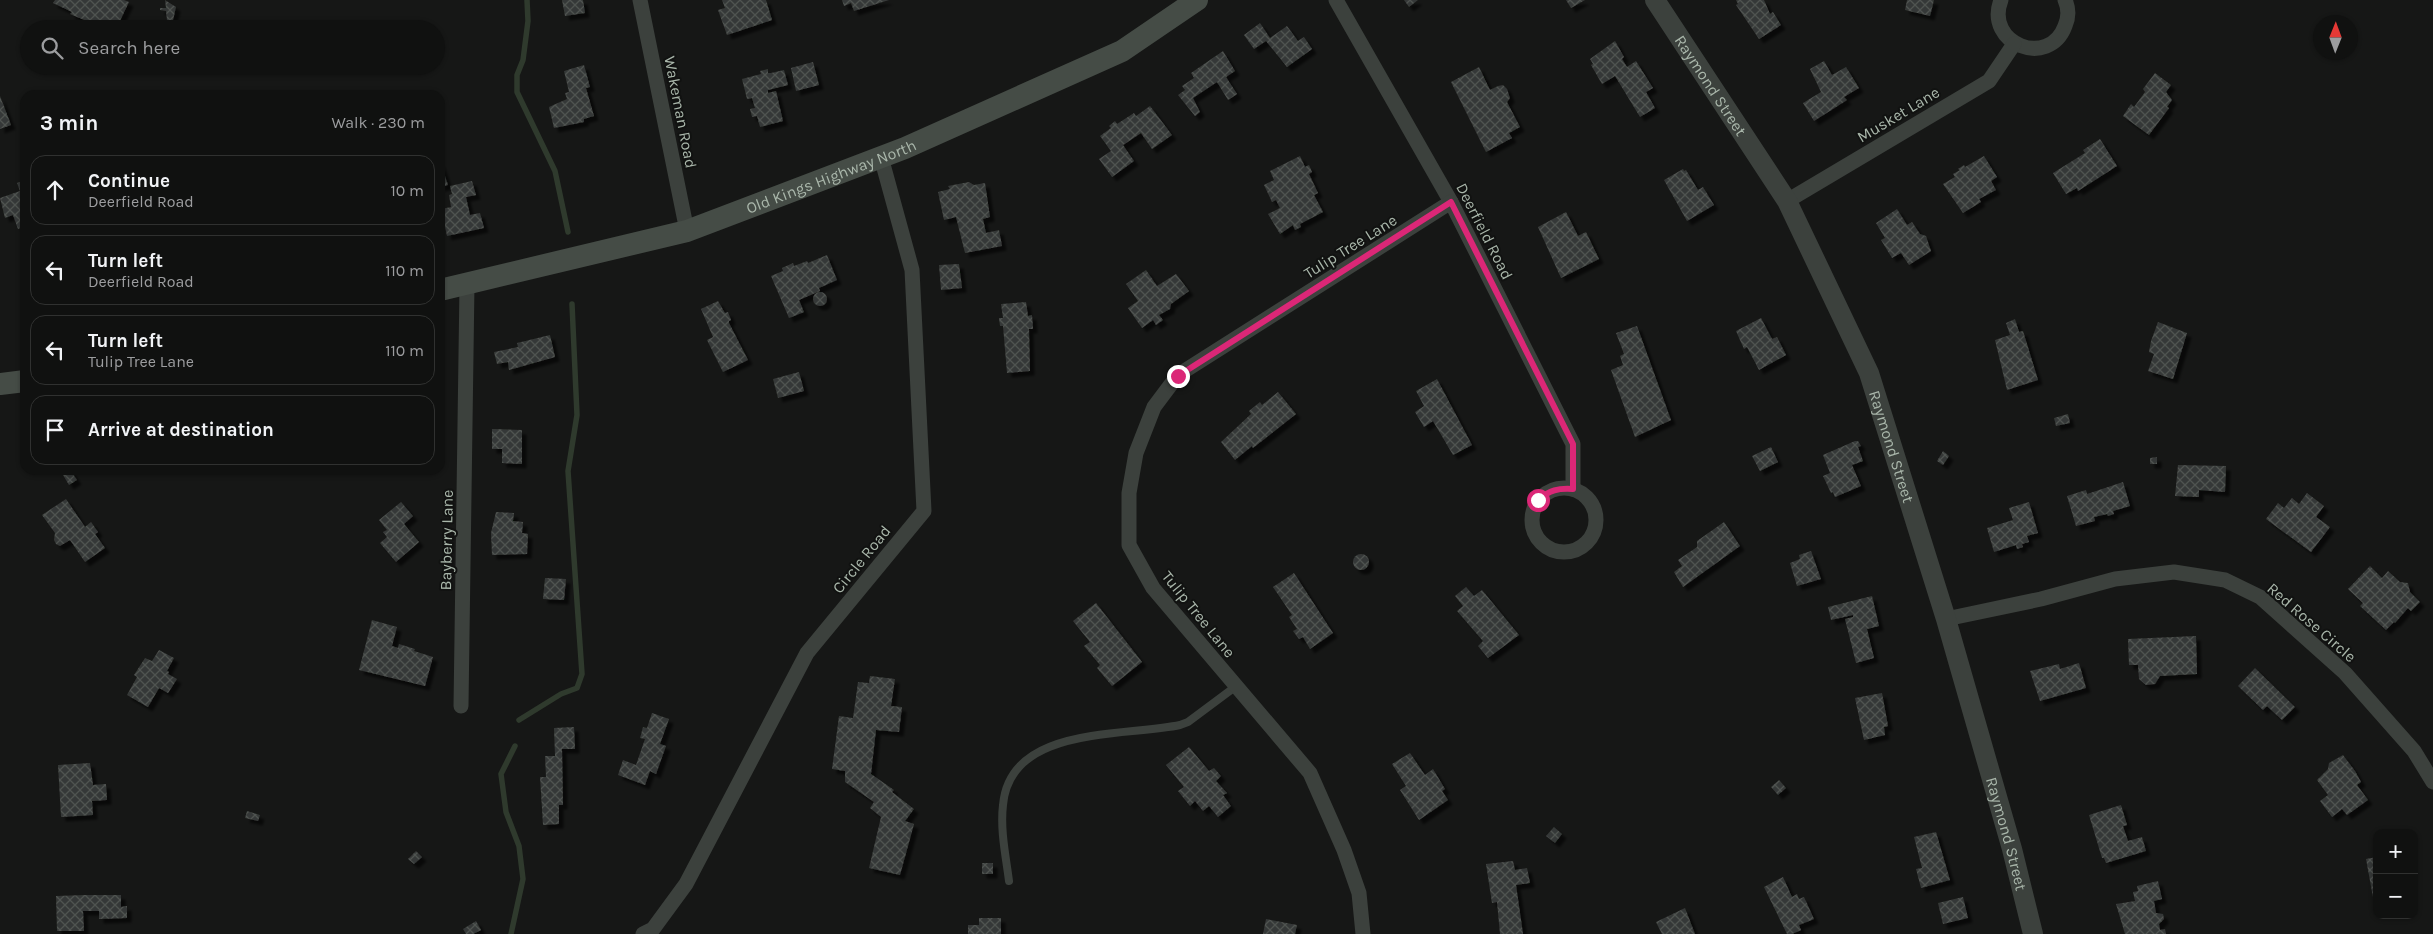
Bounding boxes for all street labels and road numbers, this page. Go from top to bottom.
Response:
street label: Raymond Street [1671,32,1751,140]
street label: Wakeman Road [660,54,701,170]
street label: Musket Lane [1854,82,1943,146]
street label: Old Kings Highway North [743,135,919,218]
street label: Deerfield Road [1452,180,1517,283]
street label: Tulip Tree Lane [1300,210,1400,283]
street label: Raymond Street [1865,388,1918,505]
street label: Bayberry Lane [436,489,457,591]
street label: Circle Road [828,521,895,597]
street label: Tulip Tree Lane [1158,567,1239,661]
street label: Red Rose Circle [2263,579,2360,666]
street label: Raymond Street [1982,775,2031,892]

